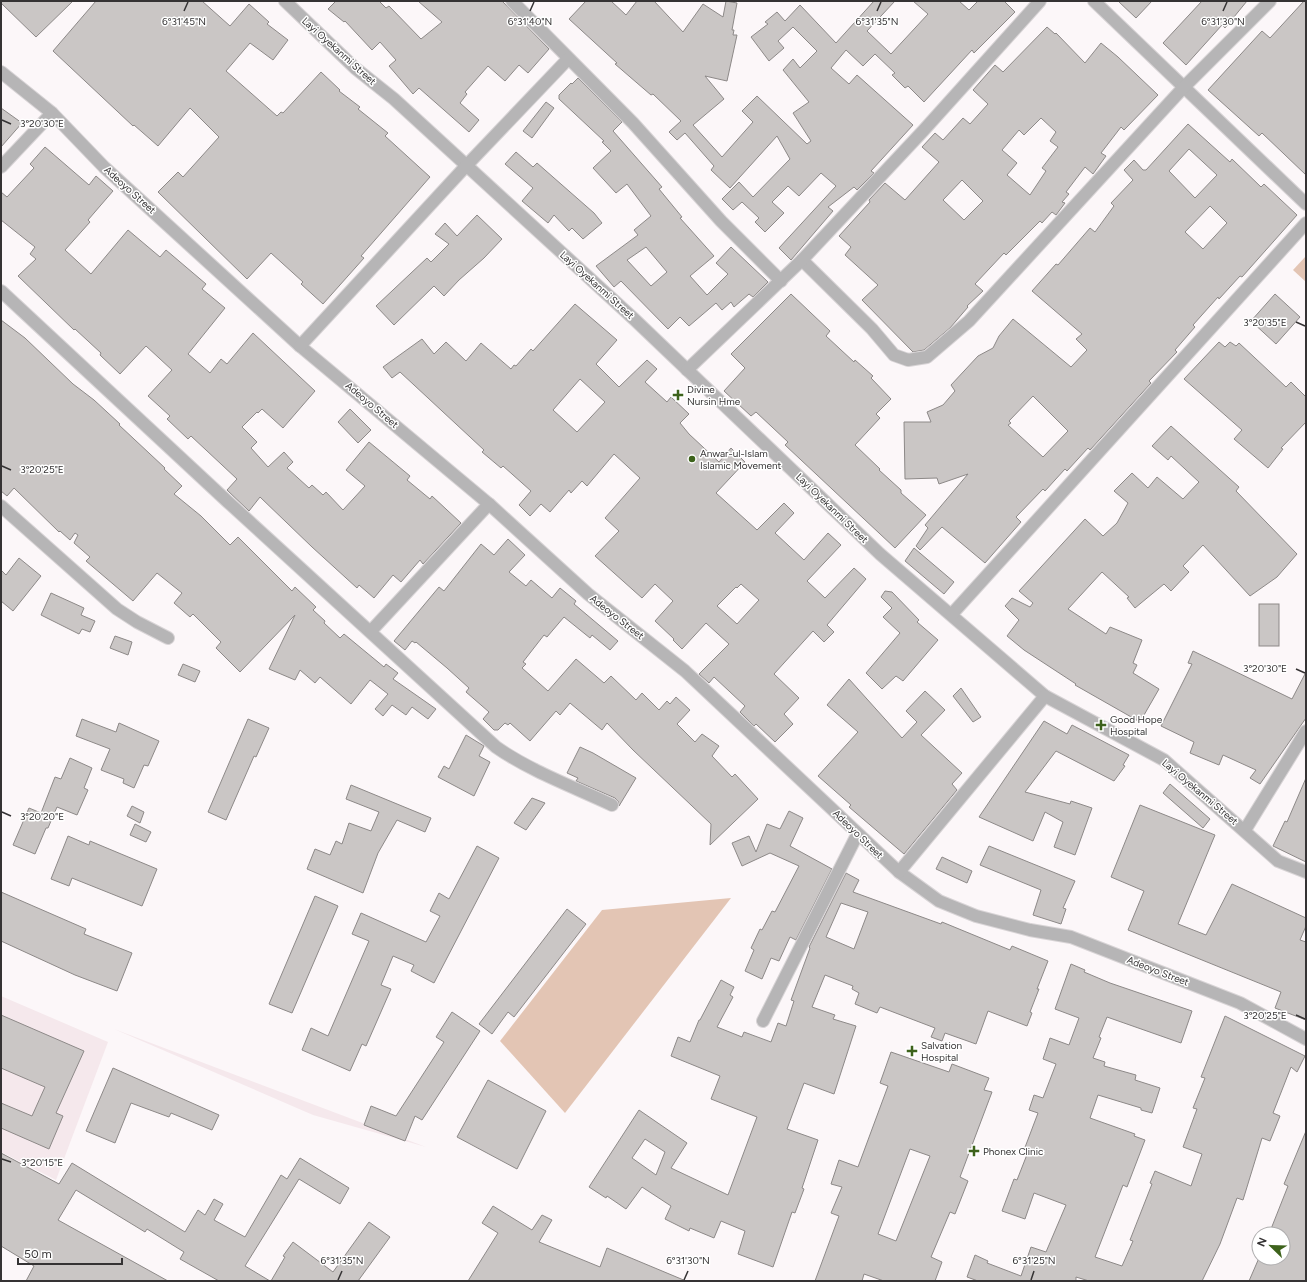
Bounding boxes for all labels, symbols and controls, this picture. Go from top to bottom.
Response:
street label: Layi Oyekanmi Street [299,14,379,88]
text: 6°31'45"N [162,15,206,28]
text: 6°31'40"N [508,15,552,28]
text: 6°31'35"N [855,15,899,28]
text: 6°31'30"N [1201,15,1245,28]
text: 3°20'30"E [20,117,64,130]
street label: Adeoyo Street [101,163,159,217]
street label: Layi Oyekanmi Street [557,248,637,322]
text: 3°20'35"E [1243,316,1287,329]
street label: Adeoyo Street [343,379,401,431]
place label: Divine Nursin Hme [687,383,741,408]
marker: Divine Nursin Hme [672,389,684,401]
place label: Anwar-ul-Islam Islamic Movement [700,447,782,472]
marker: Anwar-ul-Islam Islamic Movement [687,454,697,464]
text: 3°20'25"E [20,463,64,476]
street label: Layi Oyekanmi Street [793,470,871,546]
street label: Adeoyo Street [587,592,647,642]
text: 3°20'30"E [1243,662,1287,675]
place label: Good Hope Hospital [1110,713,1163,738]
marker: Good Hope Hospital [1095,719,1107,731]
street label: Layi Oyekanmi Street [1159,756,1241,828]
street label: Adeoyo Street [830,807,886,861]
text: 3°20'20"E [20,810,64,823]
street label: Adeoyo Street [1125,953,1191,989]
text: 3°20'25"E [1243,1009,1287,1022]
place label: Salvation Hospital [921,1039,963,1064]
marker: Salvation Hospital [906,1045,918,1057]
marker: Phonex Clinic [968,1145,980,1157]
place label: Phonex Clinic [983,1145,1044,1158]
text: 3°20'15"E [21,1156,63,1169]
north arrow [1251,1226,1291,1266]
text: N [1255,1236,1270,1249]
scale bar [18,1240,122,1266]
text: 50 m [24,1247,52,1261]
text: 6°31'35"N [320,1254,364,1267]
text: 6°31'30"N [666,1254,710,1267]
text: 6°31'25"N [1012,1254,1056,1267]

